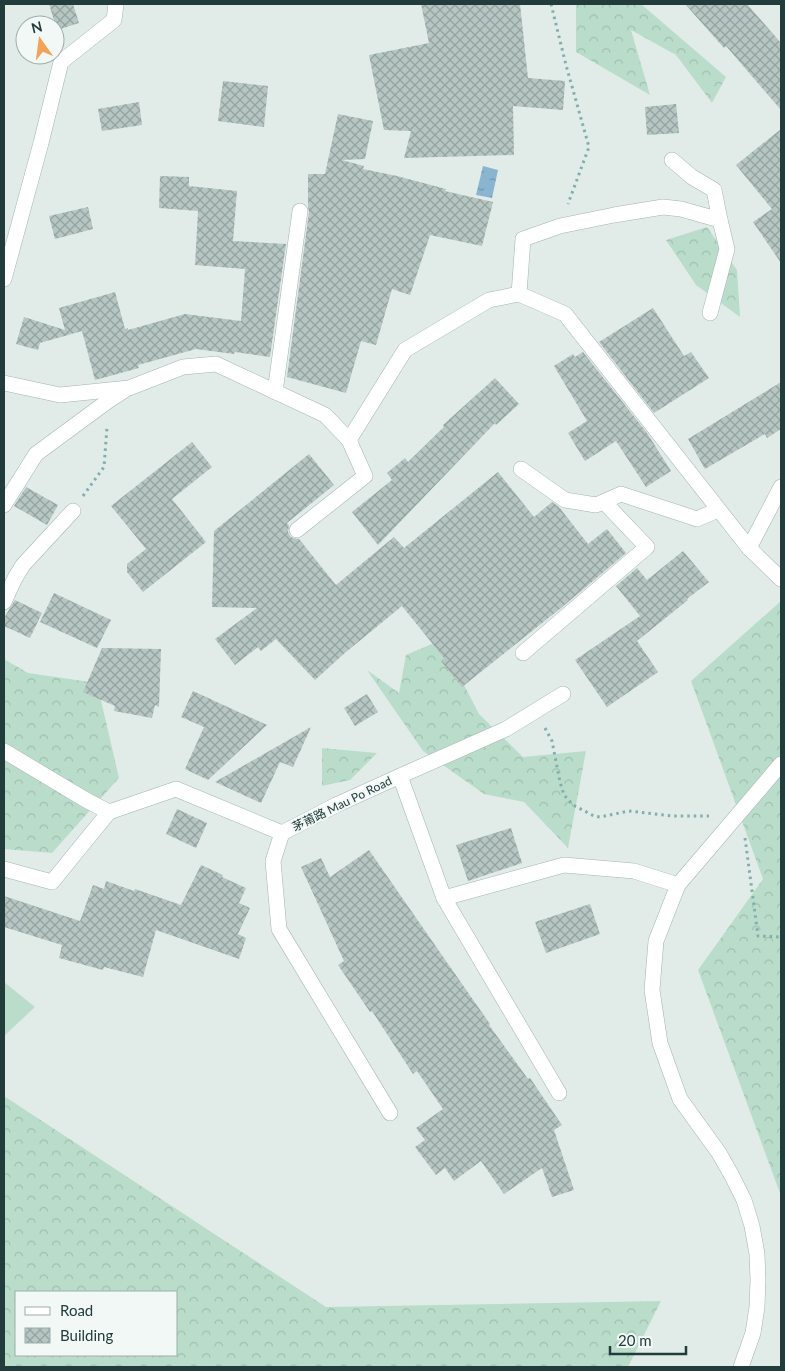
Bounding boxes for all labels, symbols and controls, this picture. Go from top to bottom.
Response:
north arrow [15,15,65,65]
text: N [29,17,44,36]
street label: 茅莆路 Mau Po Road [289,773,394,834]
legend [15,1291,178,1356]
text: Road [60,1301,93,1319]
scale bar [610,1324,686,1356]
text: Building [60,1326,113,1344]
text: 20 m [618,1331,652,1349]

